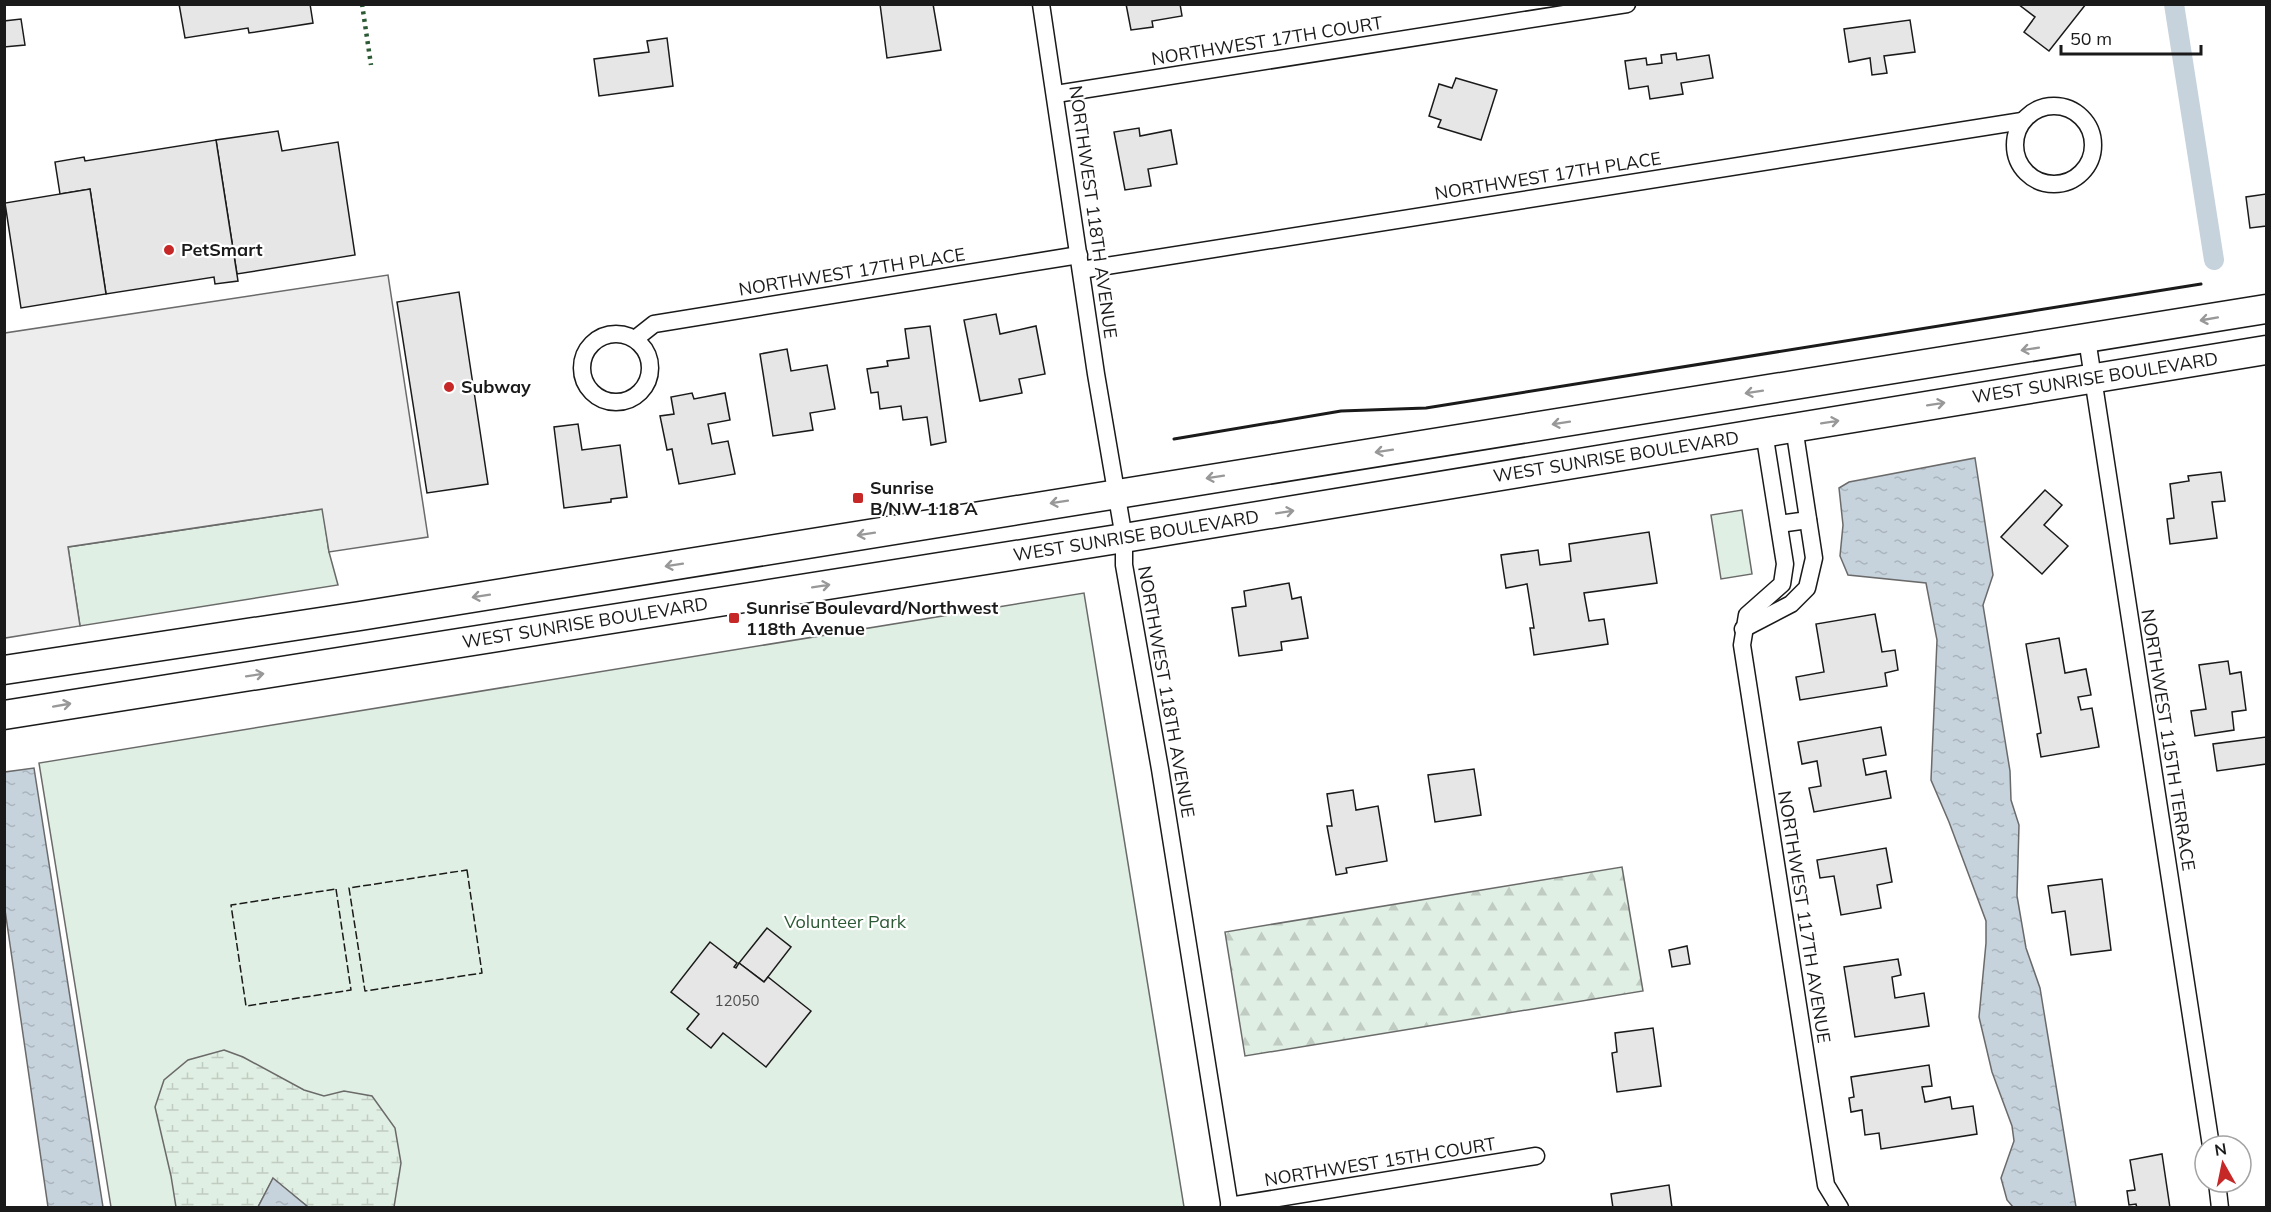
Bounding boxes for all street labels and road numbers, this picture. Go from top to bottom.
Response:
street label: NORTHWEST 17TH COURT [1150,11,1384,70]
street label: NORTHWEST 118TH AVENUE [1064,84,1123,340]
street label: NORTHWEST 17TH PLACE [1433,146,1663,205]
street label: NORTHWEST 17TH PLACE [737,242,967,301]
street label: WEST SUNRISE BOULEVARD [1970,347,2219,408]
street label: WEST SUNRISE BOULEVARD [1491,426,1740,487]
street label: WEST SUNRISE BOULEVARD [1011,505,1260,566]
street label: NORTHWEST 118TH AVENUE [1133,564,1200,820]
street label: WEST SUNRISE BOULEVARD [460,592,709,653]
street label: NORTHWEST 115TH TERRACE [2136,607,2201,873]
street label: NORTHWEST 117TH AVENUE [1773,789,1836,1045]
street label: NORTHWEST 15TH COURT [1263,1132,1497,1191]

